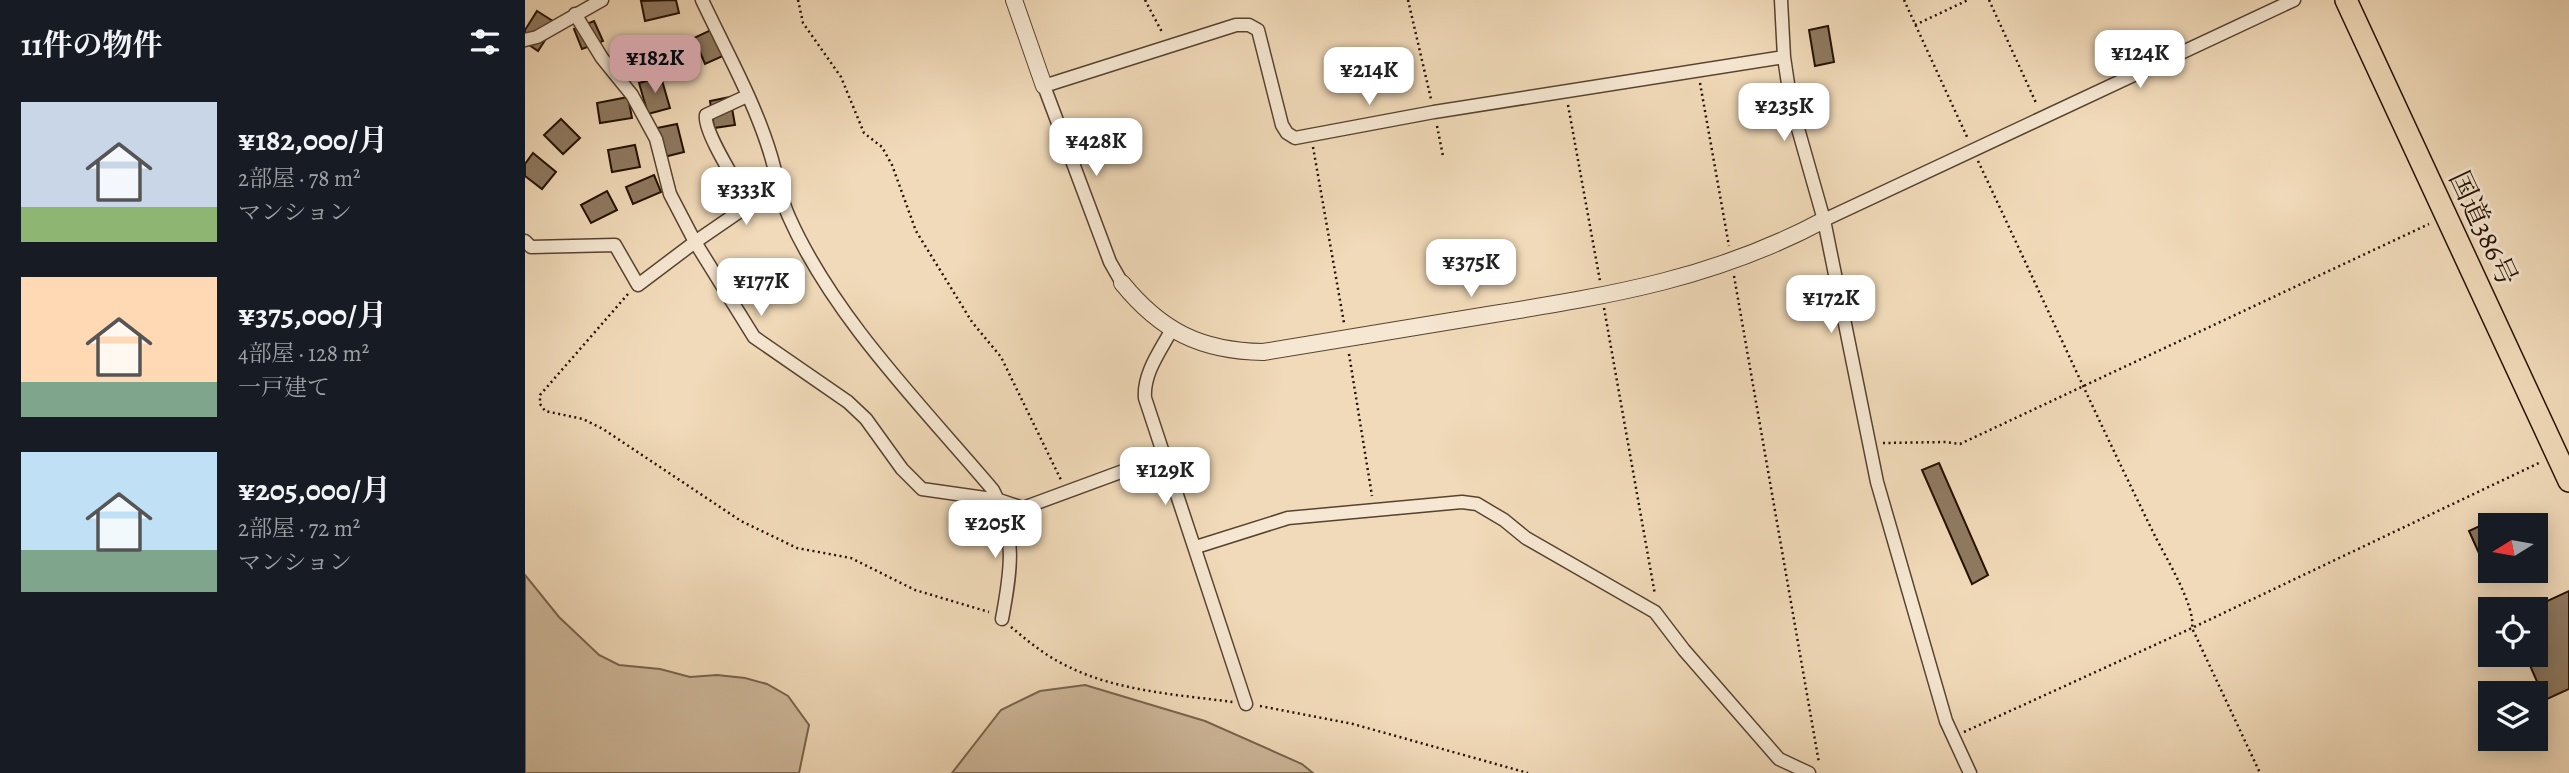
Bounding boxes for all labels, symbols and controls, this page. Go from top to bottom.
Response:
icon: filters [466,23,504,61]
text: 11件の物件 [21,25,162,65]
pin: ¥124K [2091,31,2189,90]
pin: ¥182K [606,36,704,95]
text: ¥124K [2111,37,2169,68]
text: ¥182K [626,42,684,73]
pin: ¥214K [1320,48,1418,107]
text: ¥214K [1340,54,1398,85]
pin: ¥235K [1735,83,1833,143]
text: ¥235K [1754,90,1814,121]
pin: ¥428K [1047,118,1145,178]
text: ¥182,000/月 [238,120,388,160]
text: ¥428K [1065,125,1127,156]
icon: home [77,130,161,214]
text: 2部屋 · 78 m² [238,163,361,194]
street label: 国道386号 [2440,165,2526,292]
pin: ¥333K [697,168,795,227]
text: ¥333K [717,174,775,205]
text: マンション [238,197,352,228]
pin: ¥375K [1422,240,1520,299]
text: ¥375K [1442,246,1500,277]
pin: ¥177K [712,258,810,318]
text: ¥177K [733,265,789,296]
pin: ¥172K [1782,276,1880,335]
text: ¥172K [1802,282,1860,313]
text: ¥375,000/月 [238,295,387,335]
icon: home [77,305,161,389]
text: 4部屋 · 128 m² [238,338,369,369]
text: 一戸建て [238,372,330,403]
pin: ¥129K [1116,448,1214,507]
text: ¥129K [1136,454,1194,485]
text: ¥205,000/月 [238,470,391,510]
icon: home [77,480,161,564]
pin: ¥205K [946,500,1044,560]
text: ¥205K [965,507,1025,538]
text: 2部屋 · 72 m² [238,513,360,544]
north arrow [2478,513,2548,583]
map controls [2478,513,2548,751]
text: マンション [238,547,352,578]
button: locate [2478,597,2548,667]
button: layers [2478,681,2548,751]

